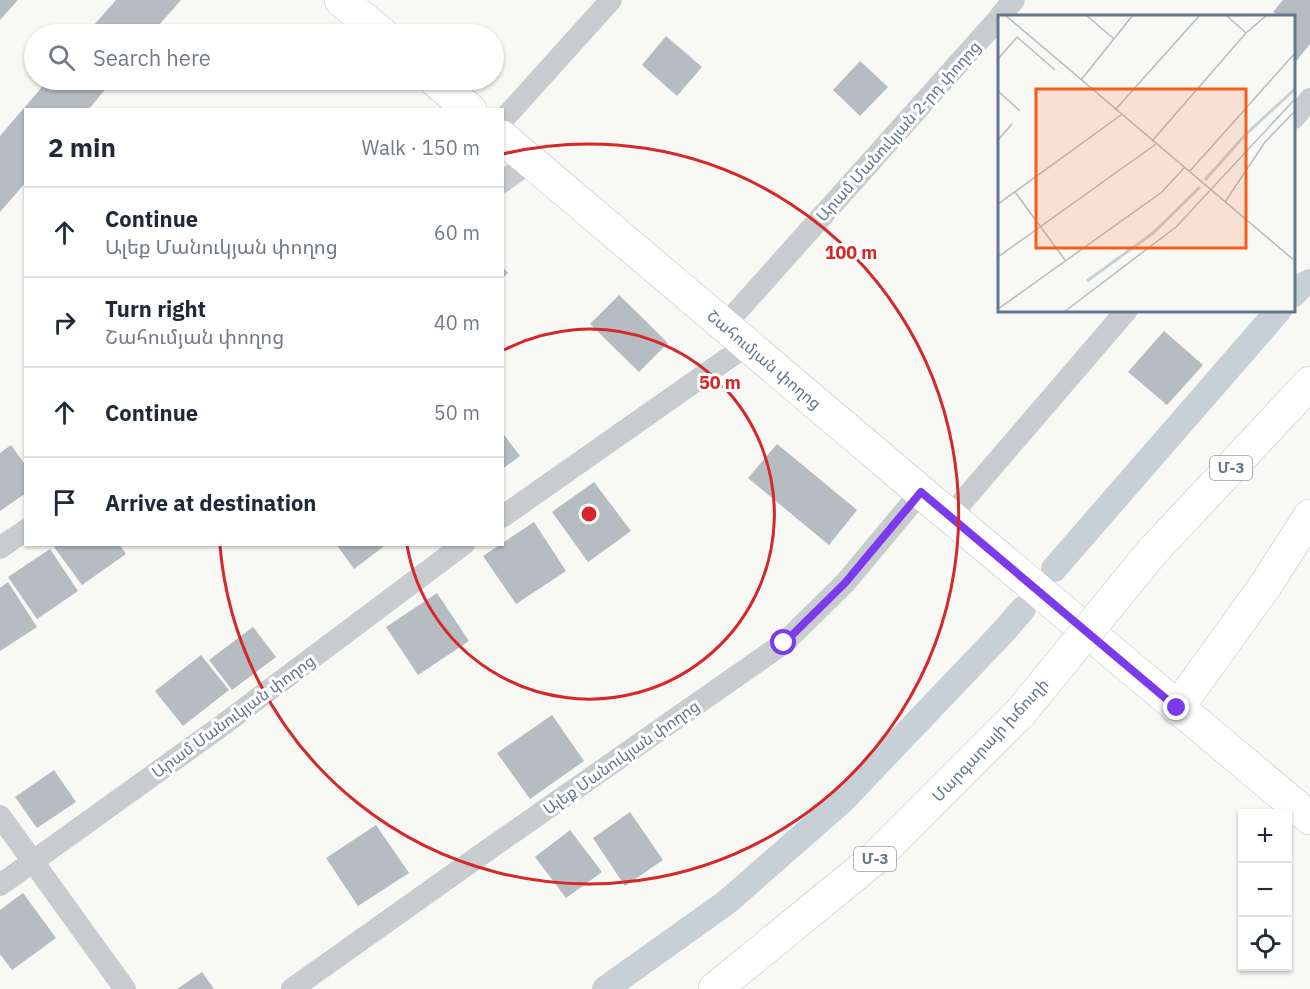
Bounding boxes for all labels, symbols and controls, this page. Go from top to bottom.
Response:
inset map [998,15,1295,312]
search box [24,24,504,90]
street label: Արամ Մանուկյան 2-րդ փողոց [811,36,985,226]
icon: search [45,41,78,74]
text: Search here [93,43,211,72]
text: 2 min [48,130,116,164]
text: Walk · 150 m [362,134,480,161]
text: Continue [105,204,198,233]
icon: ahead [48,216,81,249]
text: 60 m [434,219,480,246]
text: Ալեք Մանուկյան փողոց [105,233,338,260]
text: 100 m [825,241,877,264]
text: Turn right [105,294,206,323]
street label: Շահումյան փողոց [703,305,826,413]
icon: right [48,306,81,339]
text: 40 m [434,309,480,336]
text: Շահումյան փողոց [105,323,284,350]
text: 50 m [699,371,741,394]
icon: ahead [48,396,81,429]
text: Continue [105,398,198,427]
text: 50 m [434,399,480,426]
road number: Մ-3 [1210,456,1252,480]
icon: arrive [48,486,81,519]
text: Arrive at destination [105,488,316,517]
centre of rings [579,504,599,524]
route start [770,629,796,655]
street label: Արամ Մանուկյան փողոց [148,650,318,782]
street label: Մարգարայի խճուղի [928,674,1052,806]
route end [1163,694,1189,720]
street label: Ալեք Մանուկյան փողոց [539,695,703,819]
map controls [1238,809,1292,971]
button: + [1238,809,1292,863]
road number: Մ-3 [854,847,896,871]
button: − [1238,863,1292,917]
button: locate [1238,917,1292,971]

